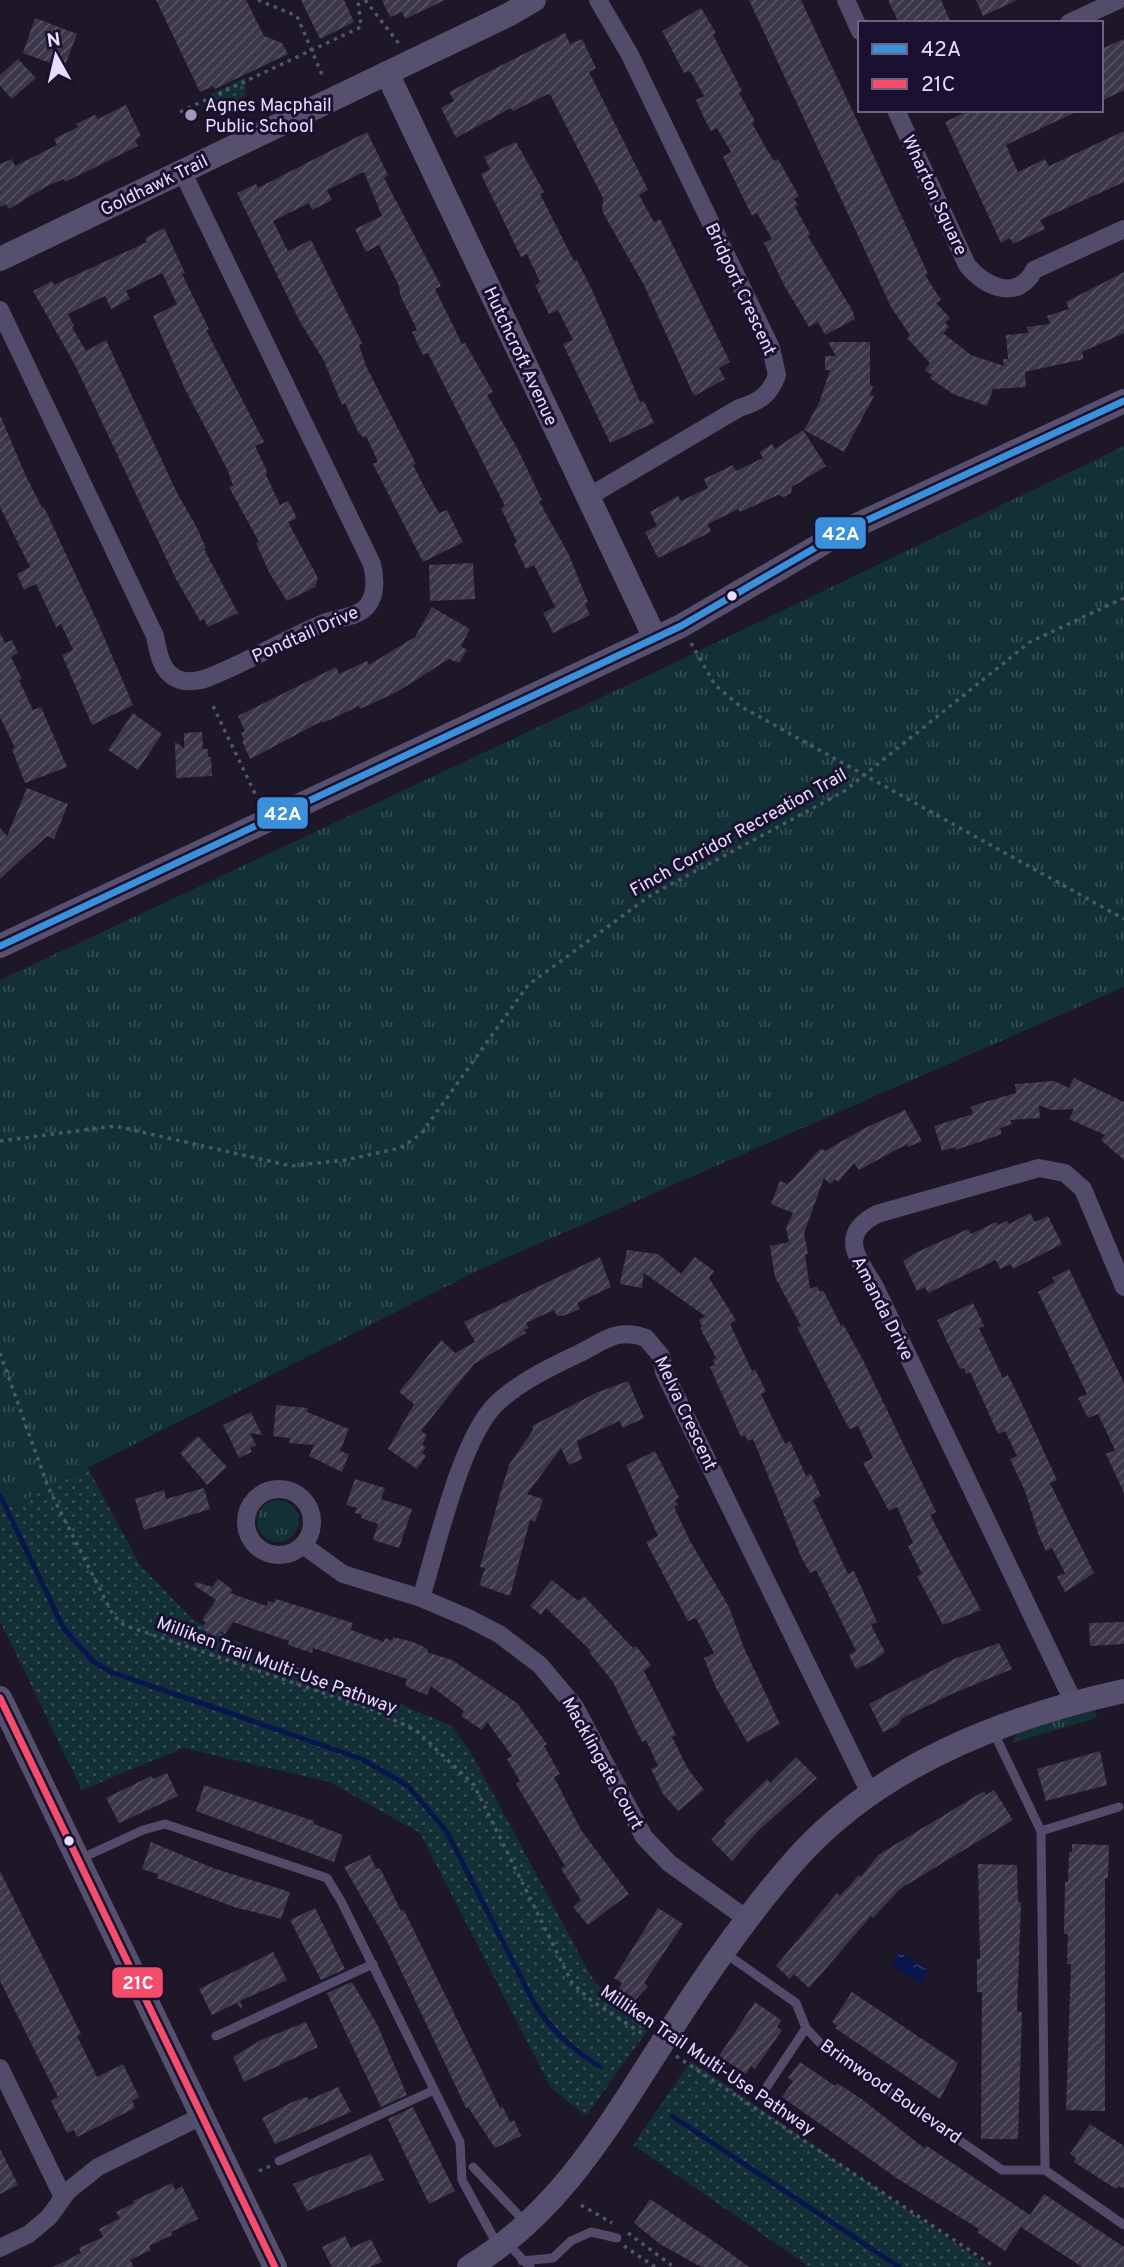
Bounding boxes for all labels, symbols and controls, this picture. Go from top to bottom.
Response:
north arrow [21,21,91,91]
legend [858,21,1103,112]
text: N [45,28,62,54]
text: 42A [921,37,961,64]
text: 21C [921,72,955,99]
place label: Agnes Macphail Public School [205,95,332,139]
marker: Agnes Macphail Public School [183,107,199,123]
street label: Wharton Square [896,132,972,259]
street label: Goldhawk Trail [97,150,212,222]
street label: Bridport Crescent [699,220,780,360]
street label: Hutchcroft Avenue [477,283,562,430]
line badge: 42A [814,516,867,550]
text: 42A [822,523,860,547]
unlabelled marker [725,589,739,603]
street label: Pondtail Drive [249,602,362,669]
street label: Finch Corridor Recreation Trail [626,764,851,903]
line badge: 42A [256,796,309,830]
text: 42A [264,803,302,827]
street label: Amanda Drive [846,1253,918,1365]
street label: Melva Crescent [648,1353,721,1474]
street label: Milliken Trail Multi-Use Pathway [153,1612,400,1721]
street label: Macklingate Court [556,1693,648,1834]
unlabelled marker [62,1834,76,1848]
line badge: 21C [111,1966,164,1999]
text: 21C [122,1972,154,1996]
street label: Milliken Trail Multi-Use Pathway [595,1981,819,2142]
street label: Brimwood Boulevard [815,2035,965,2150]

